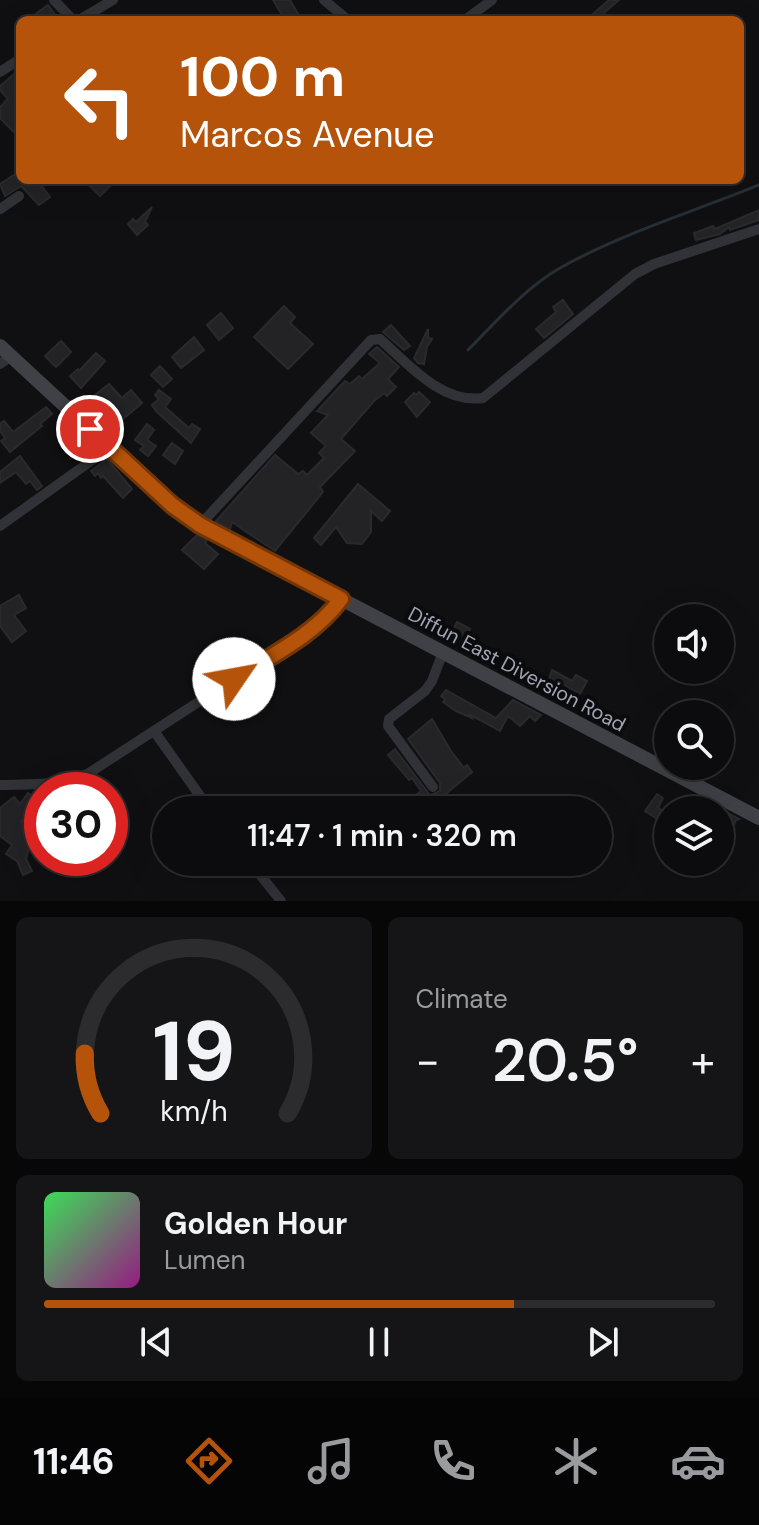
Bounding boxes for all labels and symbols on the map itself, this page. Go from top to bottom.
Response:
pin [56,395,124,463]
street label: Diffun East Diversion Road [404,601,630,737]
position arrow [192,637,276,721]
speed limit sign: 30 [24,772,128,876]

